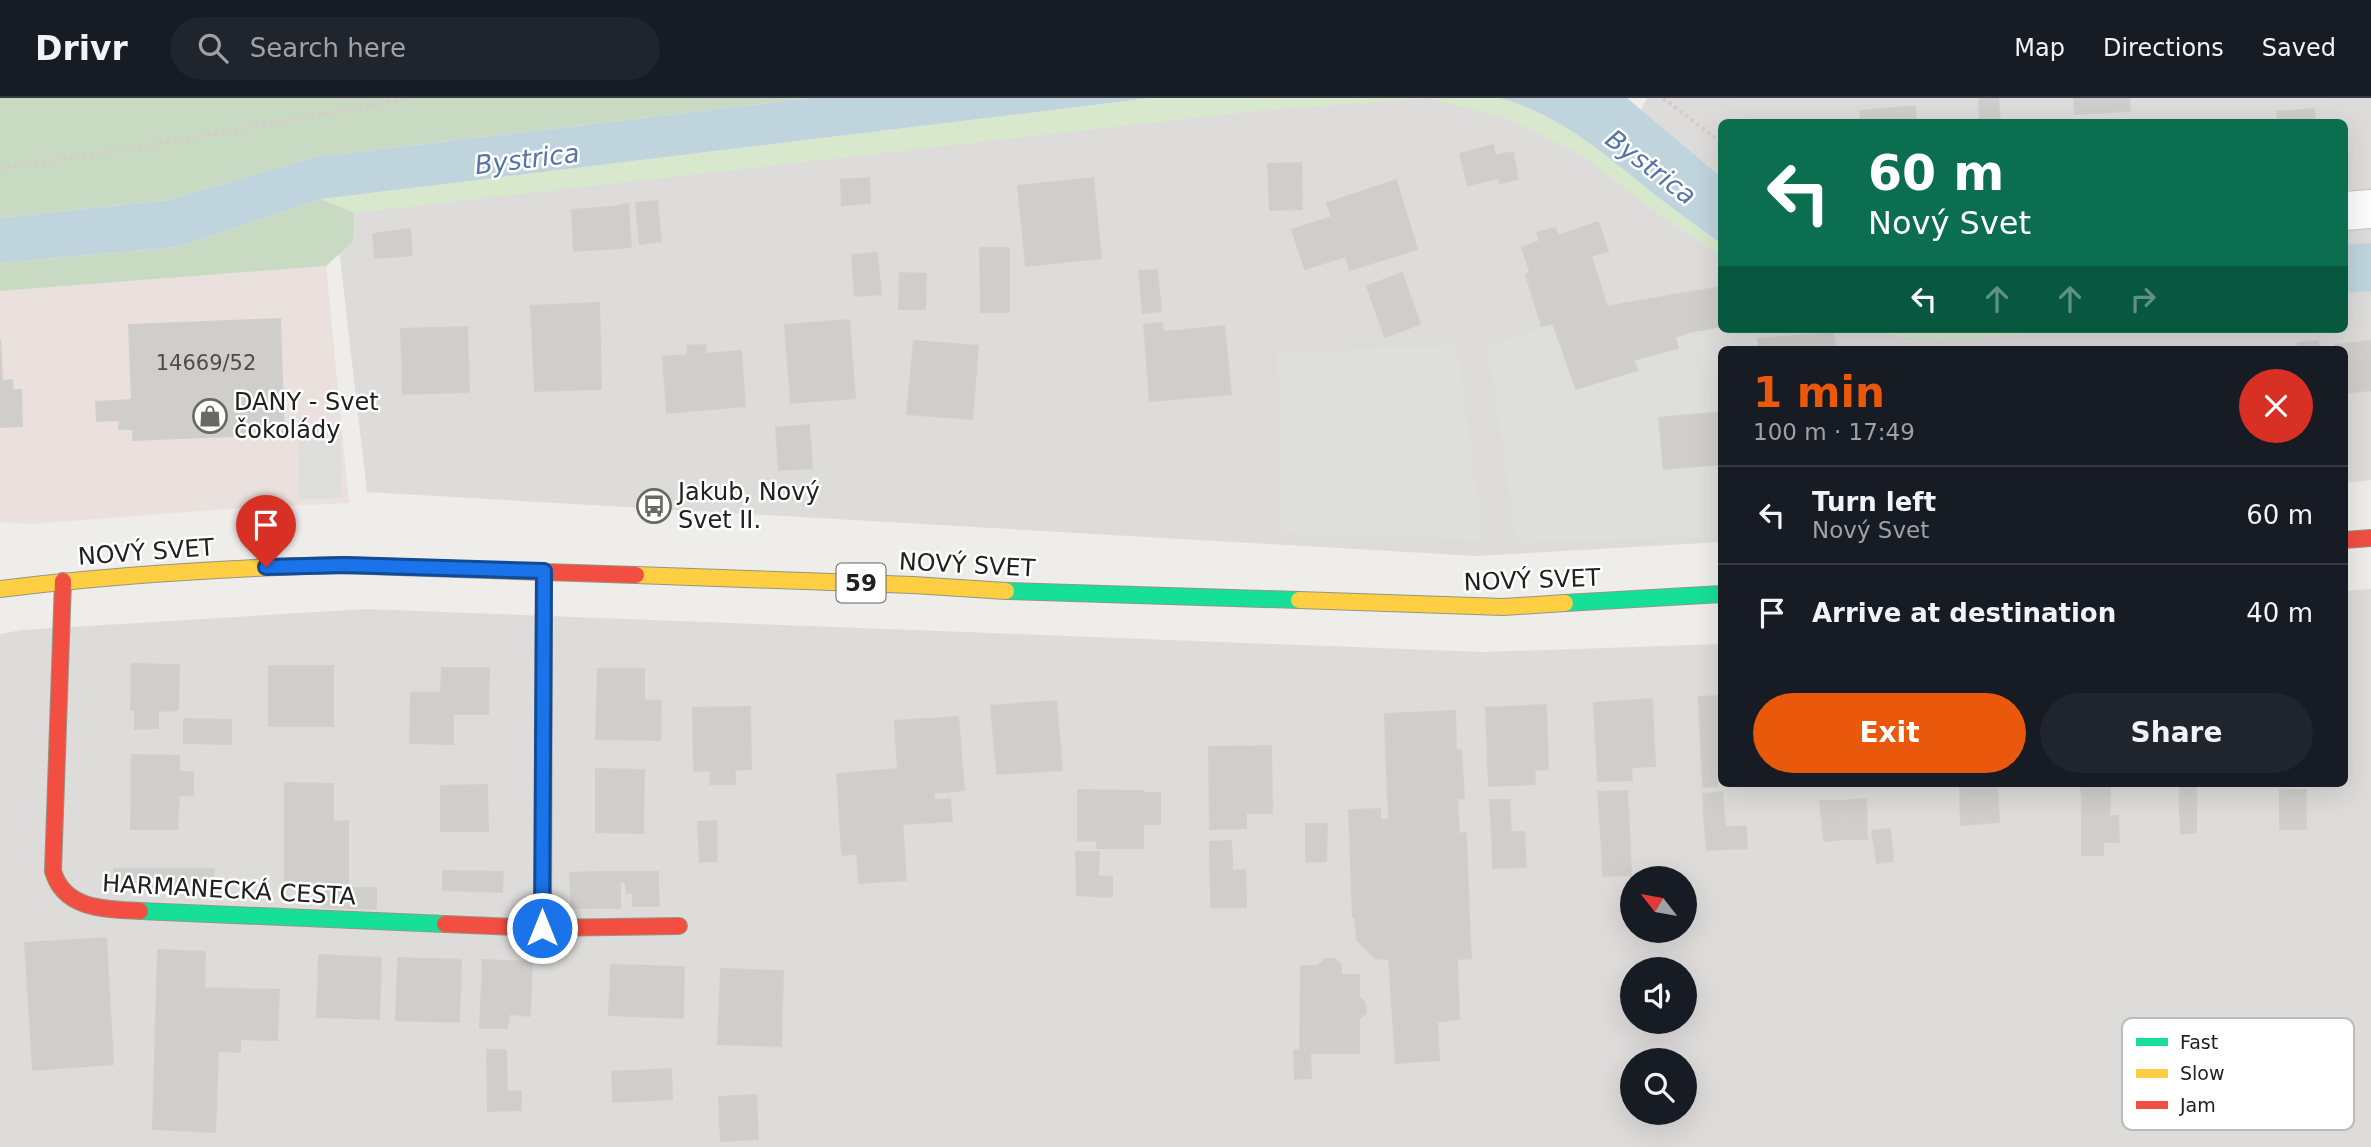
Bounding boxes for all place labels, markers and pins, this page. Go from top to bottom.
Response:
place label: DANY - Svet čokolády [234,388,379,444]
shop icon: DANY - Svet čokolády [191,397,229,435]
place label: Jakub, Nový Svet II. [676,478,820,534]
bus stop icon: Jakub, Nový Svet II. [635,487,673,525]
pin [236,495,296,567]

